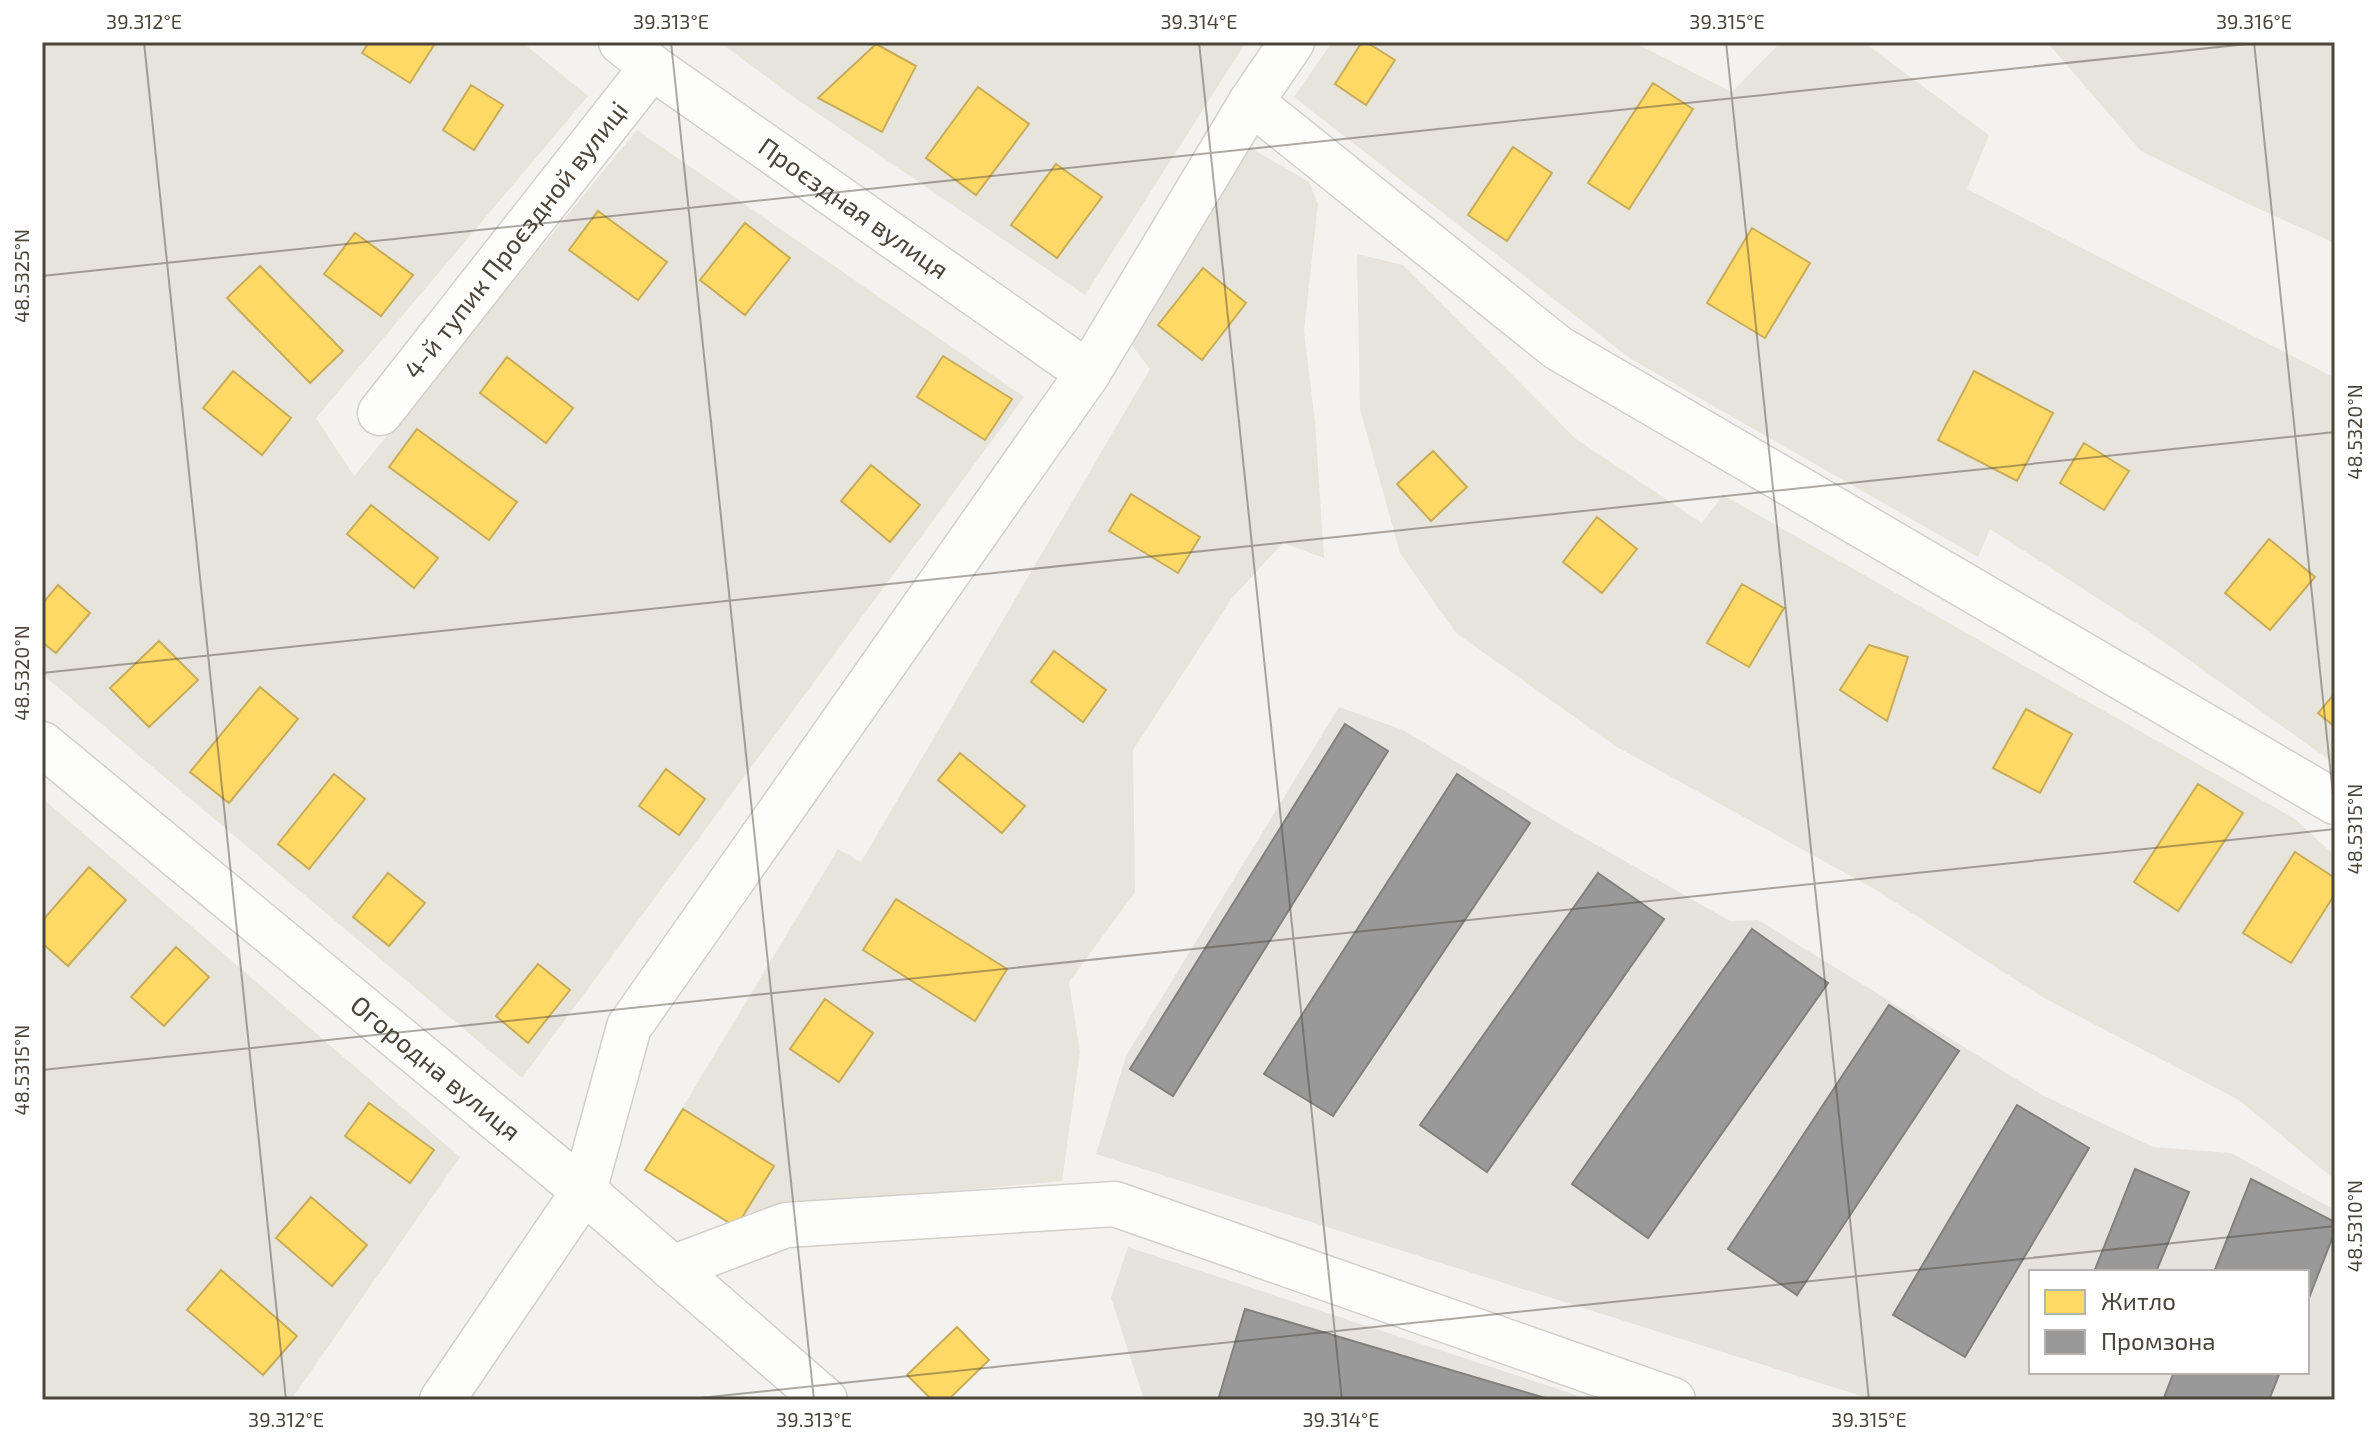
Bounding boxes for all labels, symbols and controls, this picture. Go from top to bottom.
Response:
text: 39.312°E [106,9,182,33]
text: 39.313°E [633,9,709,33]
text: 39.314°E [1161,9,1237,33]
text: 39.315°E [1689,9,1765,33]
text: 39.316°E [2216,9,2292,33]
street label: 4-й тупик Проєздной вулиці [396,94,633,384]
street label: Проєздная вулиця [753,130,955,284]
text: 48.5325°N [9,229,33,323]
text: 48.5320°N [2342,384,2366,480]
text: 48.5320°N [9,625,33,721]
text: 48.5315°N [2342,784,2366,874]
street label: Огородна вулиця [345,988,528,1146]
text: 48.5315°N [9,1025,33,1115]
text: 48.5310°N [2342,1180,2366,1272]
legend [2029,1270,2309,1374]
text: Житло [2101,1286,2176,1315]
text: Промзона [2101,1326,2216,1355]
text: 39.312°E [248,1407,324,1431]
text: 39.313°E [776,1407,852,1431]
text: 39.314°E [1303,1407,1379,1431]
text: 39.315°E [1831,1407,1907,1431]

